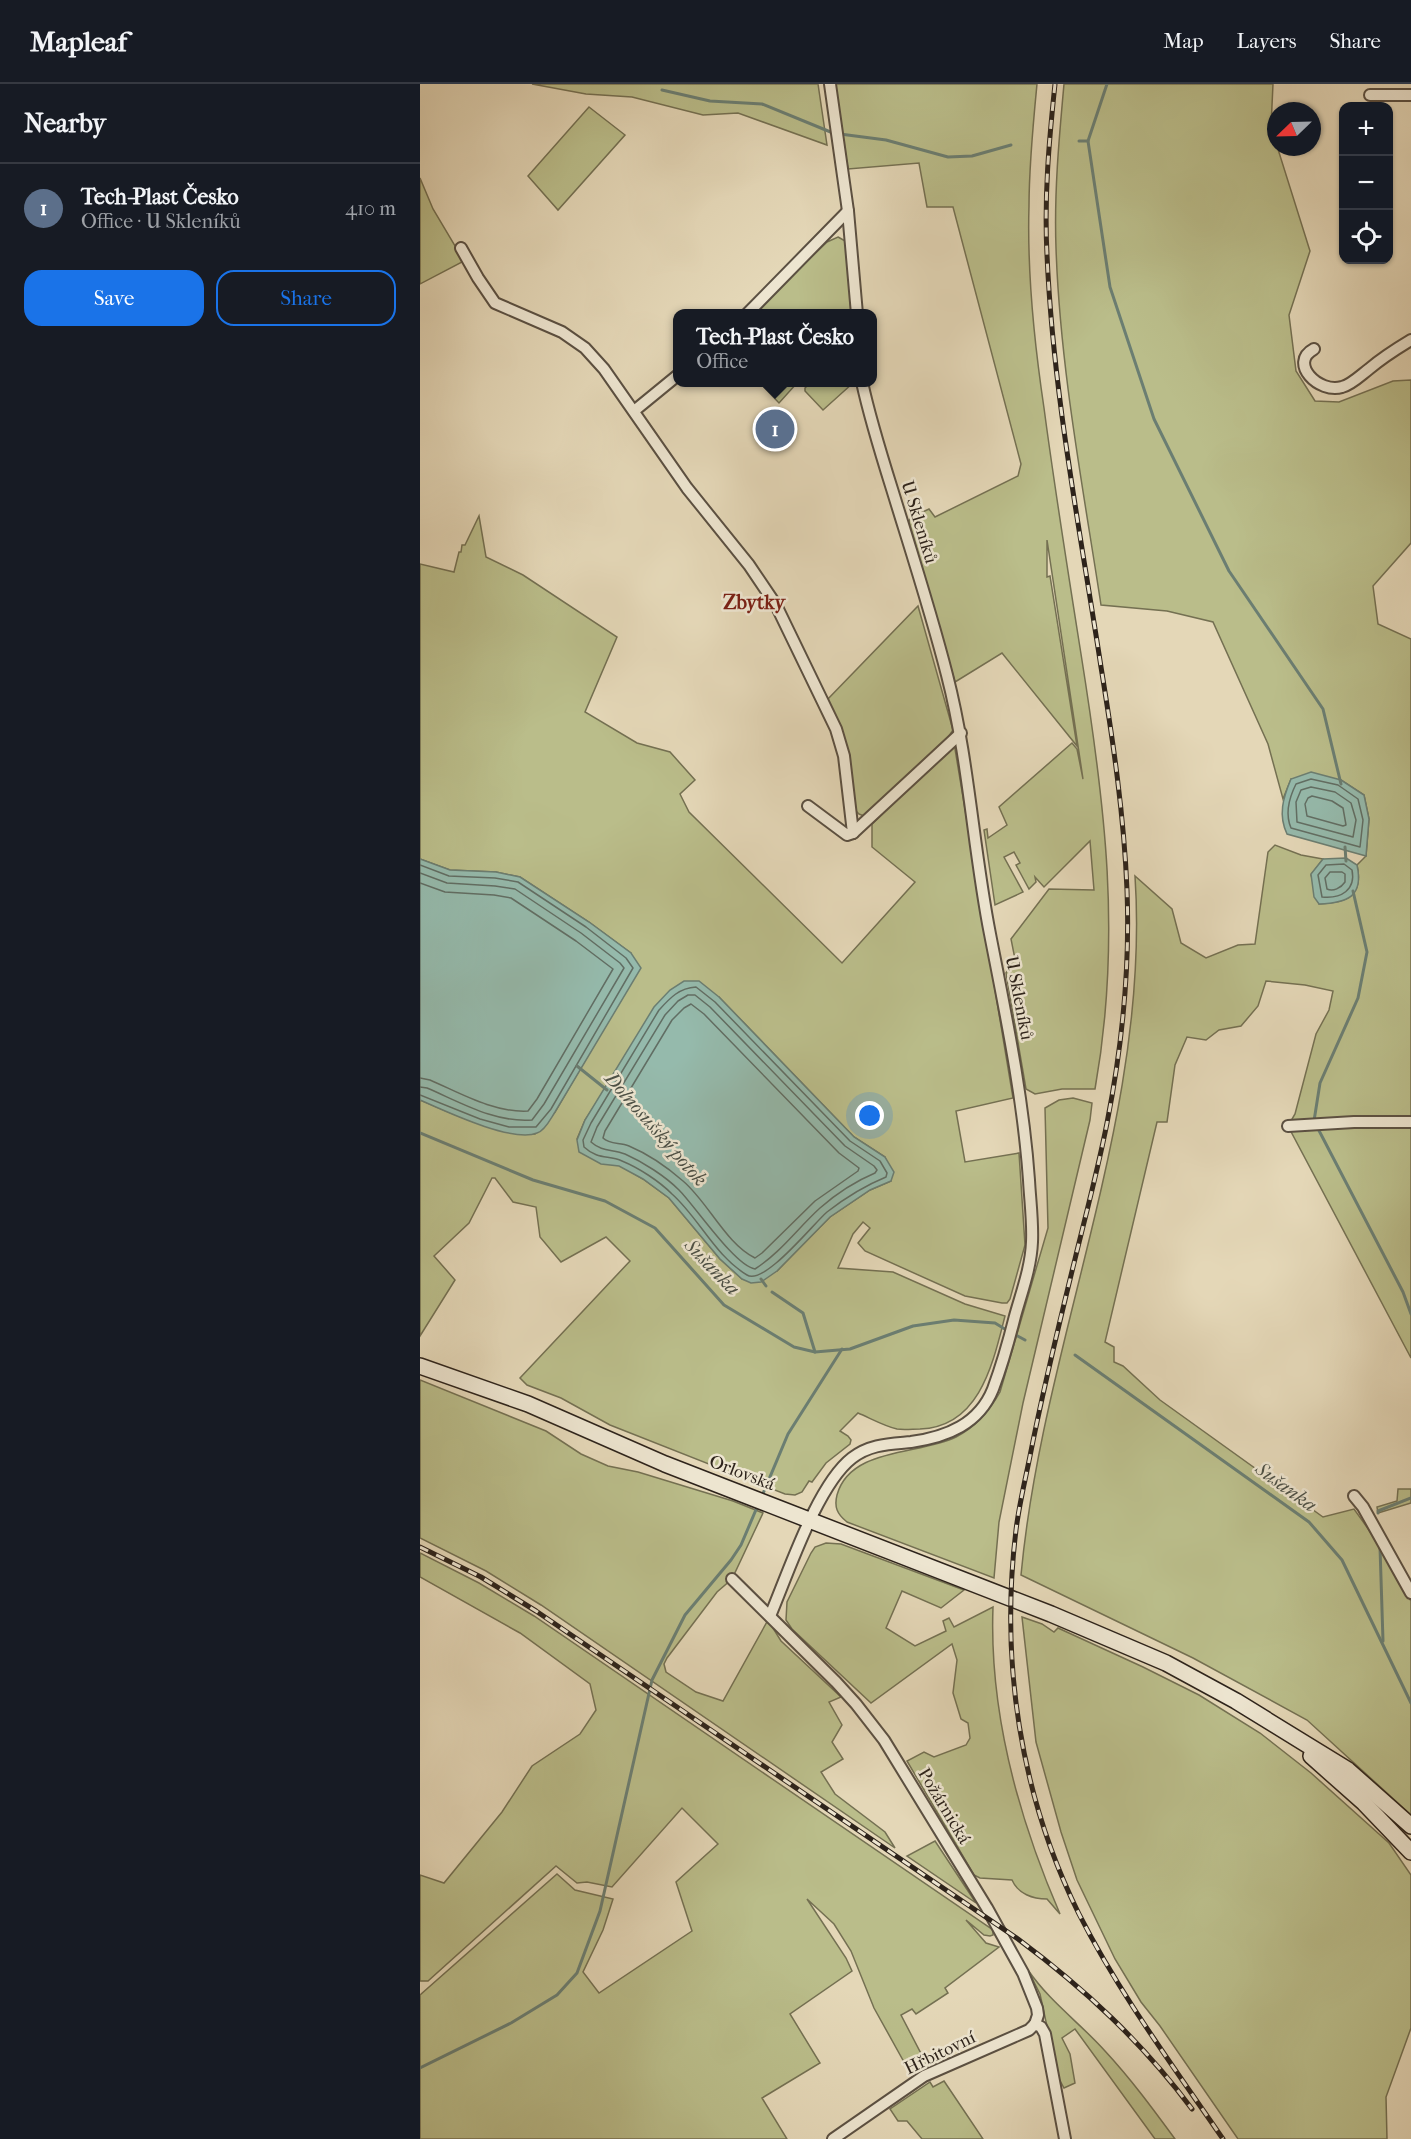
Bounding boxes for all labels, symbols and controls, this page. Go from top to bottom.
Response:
text: Mapleaf [30,25,127,58]
text: Map [1163,29,1204,53]
text: Layers [1237,29,1296,53]
text: Share [1329,29,1381,53]
north arrow [1267,102,1321,156]
map controls [1339,102,1393,264]
button: + [1339,102,1393,156]
text: Nearby [24,108,106,139]
button: − [1339,156,1393,210]
text: Tech-Plast Česko [81,184,239,210]
text: 1 [40,197,47,220]
text: 410 m [345,197,396,220]
text: Office · U Skleníků [81,210,241,233]
button: locate [1339,210,1393,264]
button: Save [24,270,204,326]
button: Share [216,270,396,326]
popup [673,309,877,387]
text: Tech-Plast Česko [696,324,854,350]
text: Office [696,350,748,373]
pin: 1 [756,406,794,452]
street label: U Skleníků [896,478,942,566]
district label: Zbytky [723,591,786,614]
street label: U Skleníků [1001,954,1037,1042]
water label: Dolnosušský potok [599,1066,712,1191]
your location [855,1101,884,1130]
water label: Sušanka [679,1233,744,1300]
street label: Orlovská [706,1451,778,1495]
water label: Sušanka [1250,1457,1321,1517]
street label: Požárnická [913,1764,975,1848]
street label: Hřbitovní [901,2027,980,2079]

